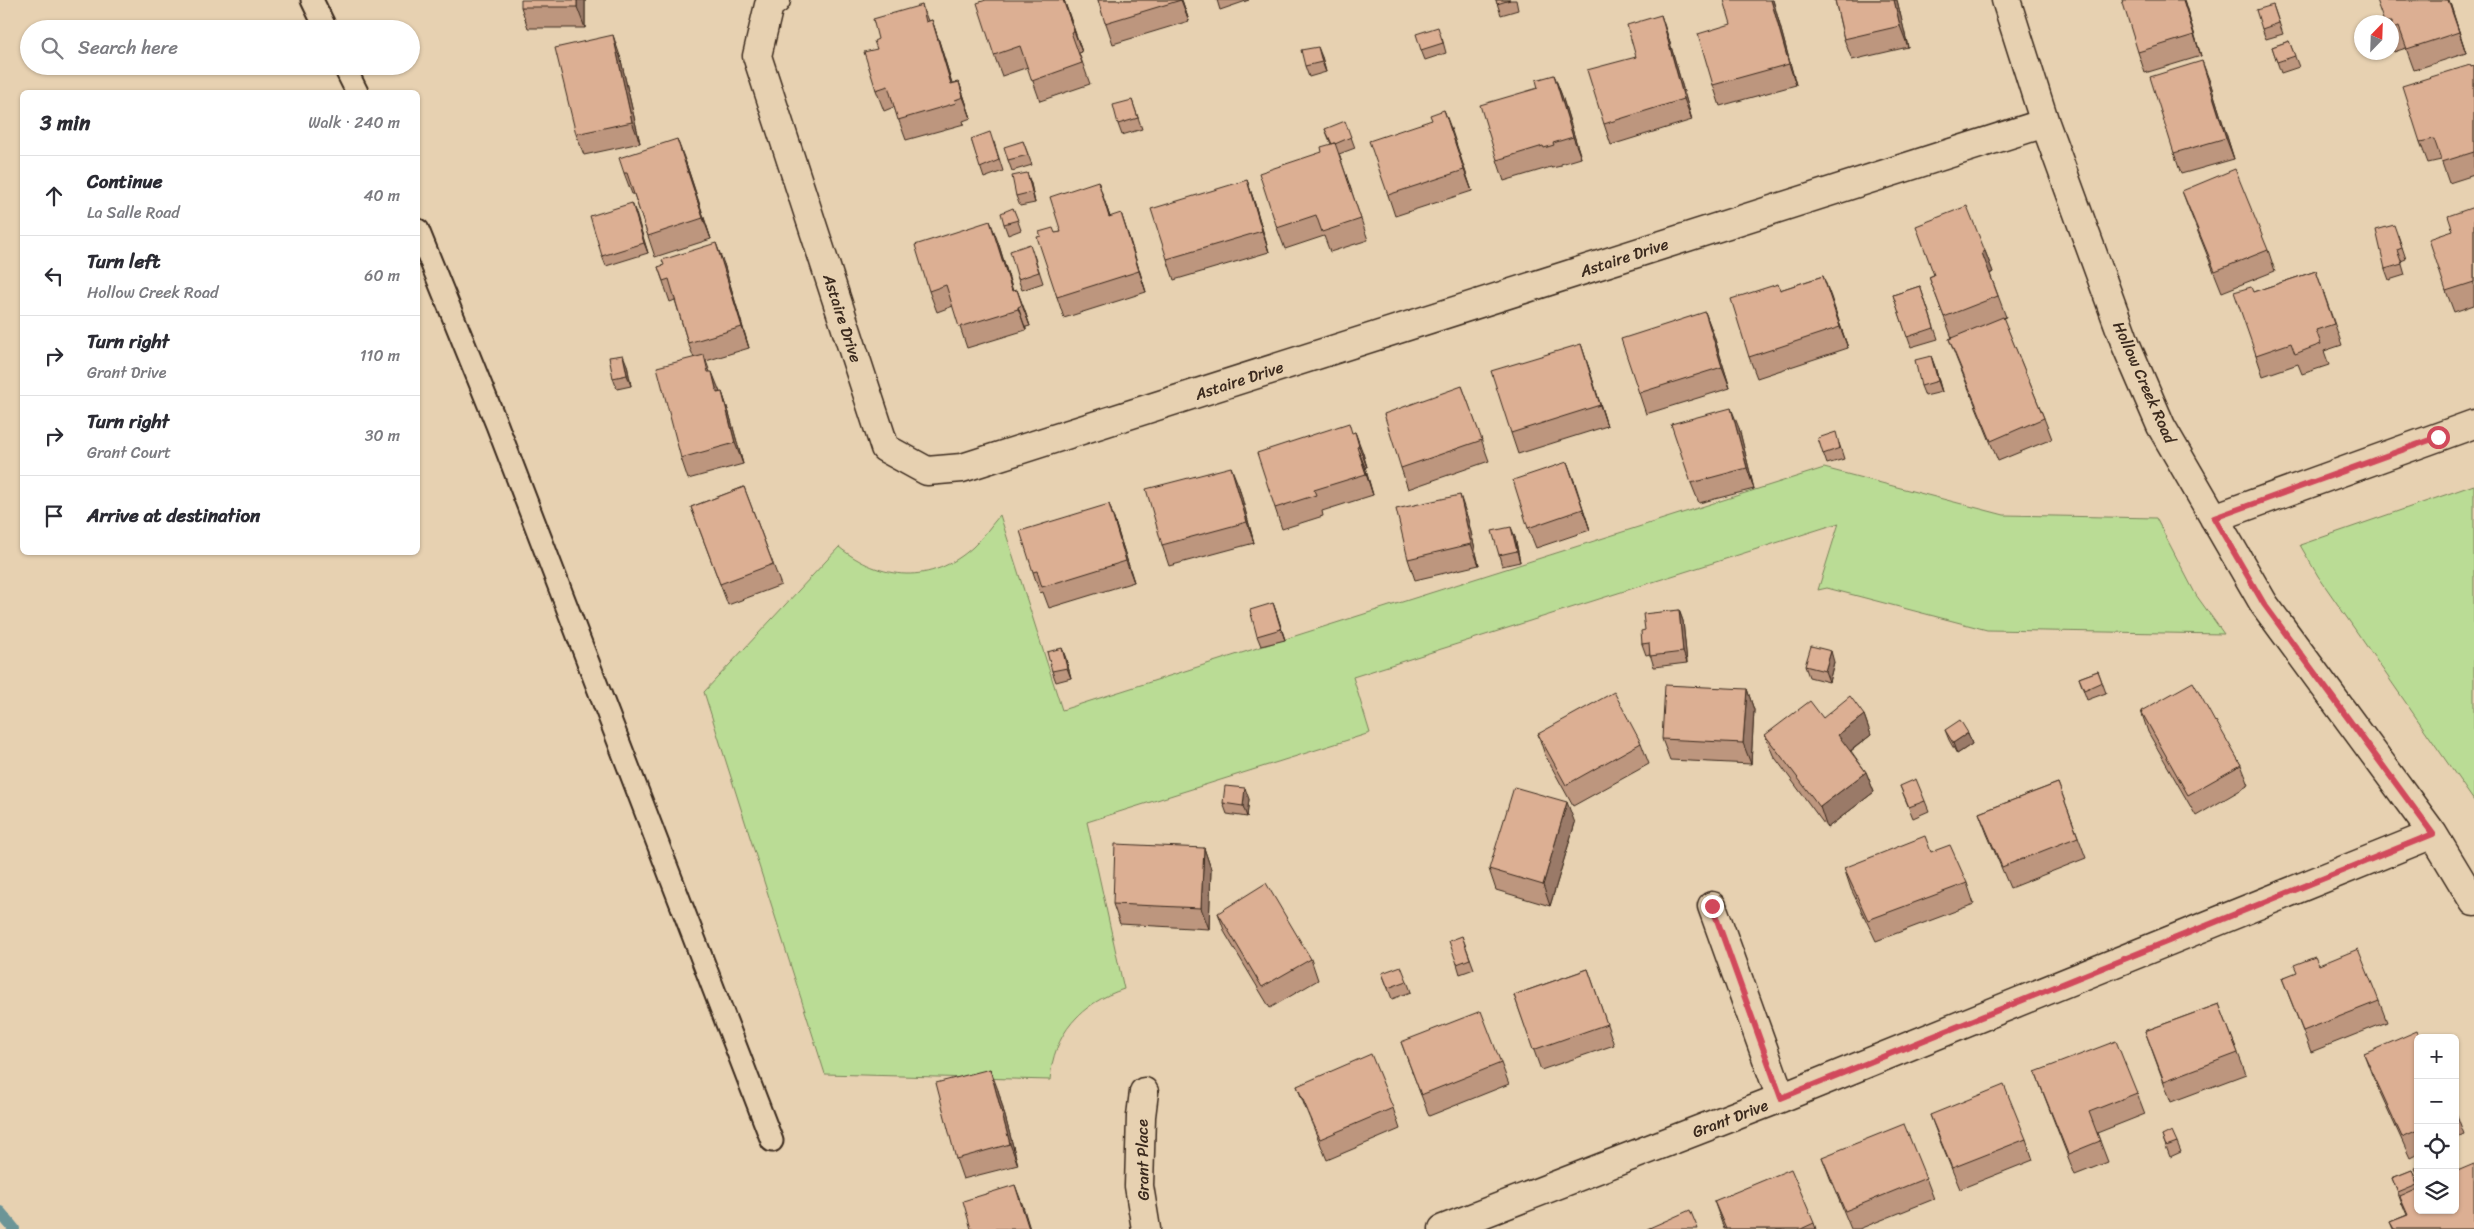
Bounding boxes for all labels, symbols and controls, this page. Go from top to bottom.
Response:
north arrow [2354,15,2399,60]
search box [20,20,420,75]
text: Search here [78,31,178,64]
icon: search [38,34,66,62]
text: 3 min [40,104,90,142]
text: Walk · 240 m [308,108,400,137]
text: Continue [87,165,163,198]
text: 40 m [363,181,400,210]
icon: ahead [40,182,68,210]
text: La Salle Road [87,198,180,227]
street label: Astaire Drive [1575,229,1672,286]
text: Turn left [87,245,160,278]
text: 60 m [364,261,400,290]
icon: left [40,262,68,290]
street label: Astaire Drive [814,269,871,366]
text: Hollow Creek Road [87,278,218,307]
street label: Hollow Creek Road [2105,316,2185,450]
text: Turn right [87,325,169,358]
text: 110 m [360,341,400,370]
icon: right [40,342,68,370]
street label: Astaire Drive [1190,352,1287,409]
text: Grant Drive [87,358,167,387]
text: Turn right [87,405,169,438]
text: 30 m [365,421,400,450]
icon: right [40,422,68,450]
route start [2427,426,2450,449]
text: Grant Court [87,438,171,467]
text: Arrive at destination [87,499,260,532]
icon: arrive [40,502,68,530]
route end [1701,895,1724,918]
map controls [2414,1034,2459,1214]
button: + [2414,1034,2459,1079]
button: − [2414,1079,2459,1124]
street label: Grant Drive [1688,1091,1773,1146]
street label: Grant Place [1127,1119,1158,1201]
button: locate [2414,1124,2459,1169]
button: layers [2414,1169,2459,1214]

